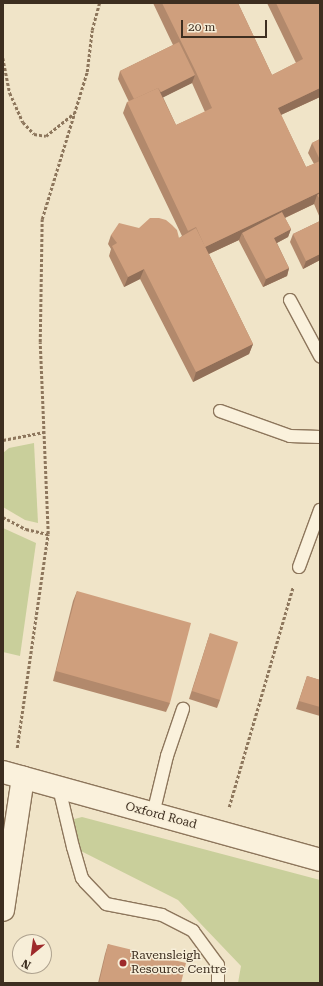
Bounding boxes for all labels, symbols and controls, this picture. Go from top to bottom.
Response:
scale bar [183,12,269,38]
text: 20 m [188,20,215,34]
street label: Oxford Road [124,800,198,832]
north arrow [12,934,52,974]
place label: Ravensleigh Resource Centre [131,949,226,977]
text: N [20,956,33,972]
marker: Ravensleigh Resource Centre [118,958,128,968]

